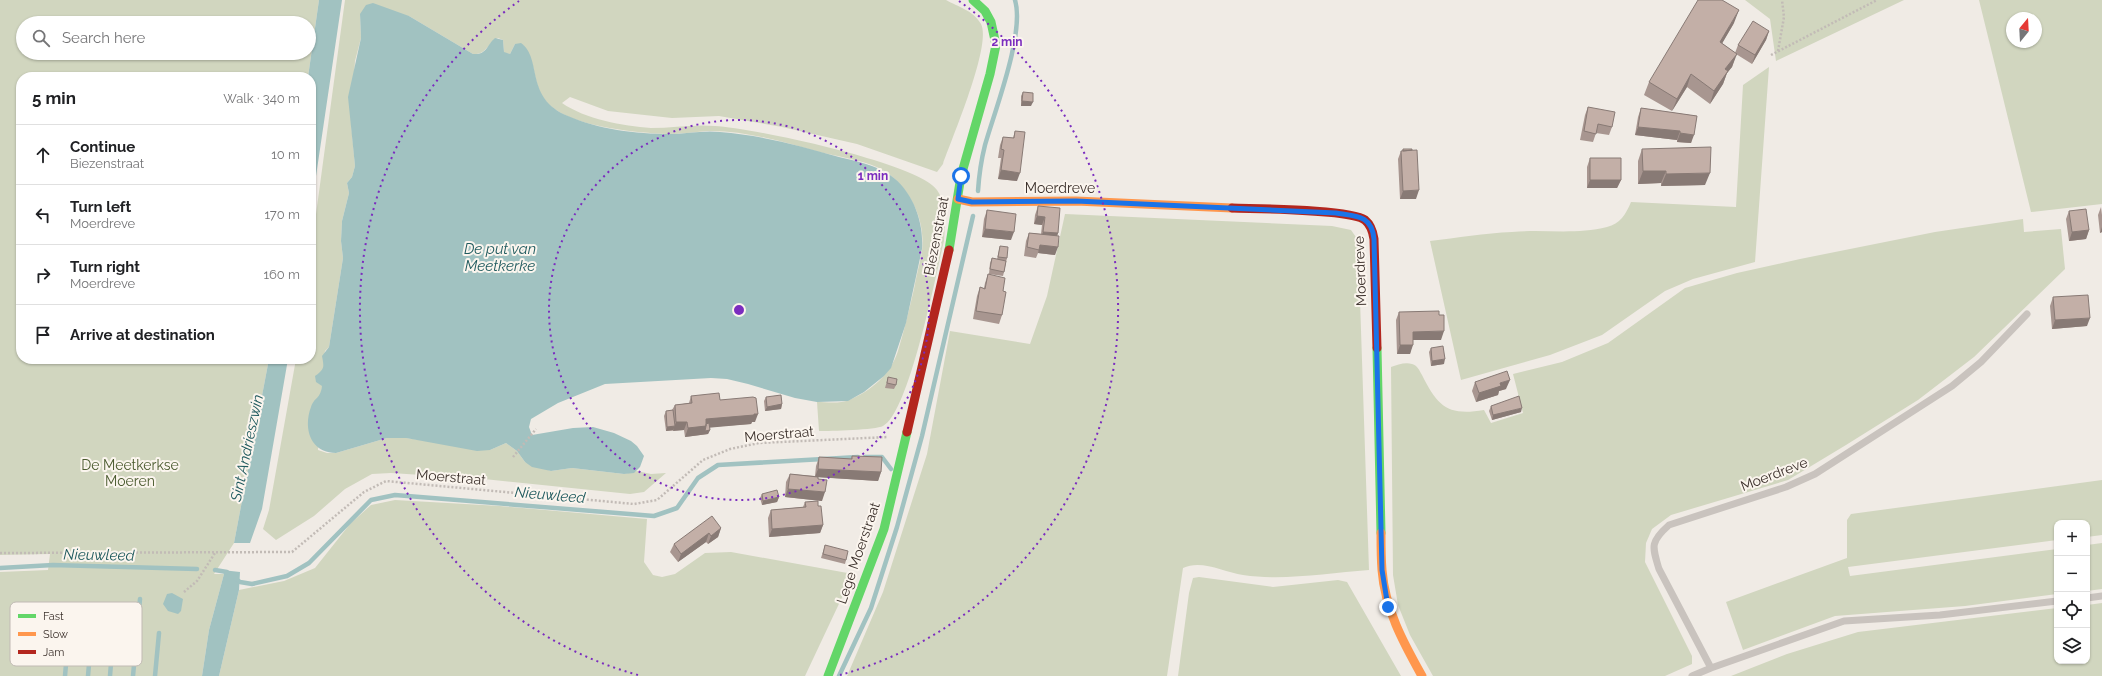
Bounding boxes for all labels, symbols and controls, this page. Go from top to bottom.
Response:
north arrow [2006,12,2042,48]
search box [16,16,316,60]
icon: search [30,27,52,49]
text: Search here [62,29,145,47]
text: 2 min [991,35,1023,49]
text: 5 min [32,88,76,108]
text: Walk · 340 m [223,91,300,106]
text: Continue [70,138,135,156]
icon: ahead [32,144,54,166]
text: 10 m [271,147,300,162]
text: Biezenstraat [70,156,144,171]
route start [952,167,970,185]
text: 1 min [858,169,888,183]
street label: Moerdreve [1025,180,1095,196]
street label: Biezenstraat [921,195,952,277]
text: Turn left [70,198,131,216]
icon: left [32,204,54,226]
text: 170 m [264,207,300,222]
text: Moerdreve [70,216,135,231]
street label: Moerdreve [1351,236,1369,306]
water label: De put van Meetkerke [464,240,536,275]
text: Turn right [70,258,140,276]
icon: right [32,264,54,286]
text: 160 m [263,267,300,282]
text: Moerdreve [70,276,135,291]
centre of rings [732,303,746,317]
icon: arrive [32,324,54,346]
text: Arrive at destination [70,326,215,344]
water label: Sint Andrieszwin [227,393,267,504]
street label: Moerstraat [744,423,815,445]
street label: Moerdreve [1738,454,1810,494]
park label: De Meetkerkse Moeren [81,457,179,489]
street label: Moerstraat [416,466,487,488]
water label: Nieuwleed [514,483,587,507]
street label: Lege Moerstraat [833,500,883,606]
map controls [2054,520,2090,664]
button: + [2054,520,2090,556]
water label: Nieuwleed [63,545,136,565]
button: − [2054,556,2090,592]
button: locate [2054,592,2090,628]
route end [1379,598,1397,616]
legend [10,602,142,666]
text: Fast [43,610,64,623]
text: Slow [43,628,68,641]
button: layers [2054,628,2090,664]
text: Jam [43,646,64,659]

